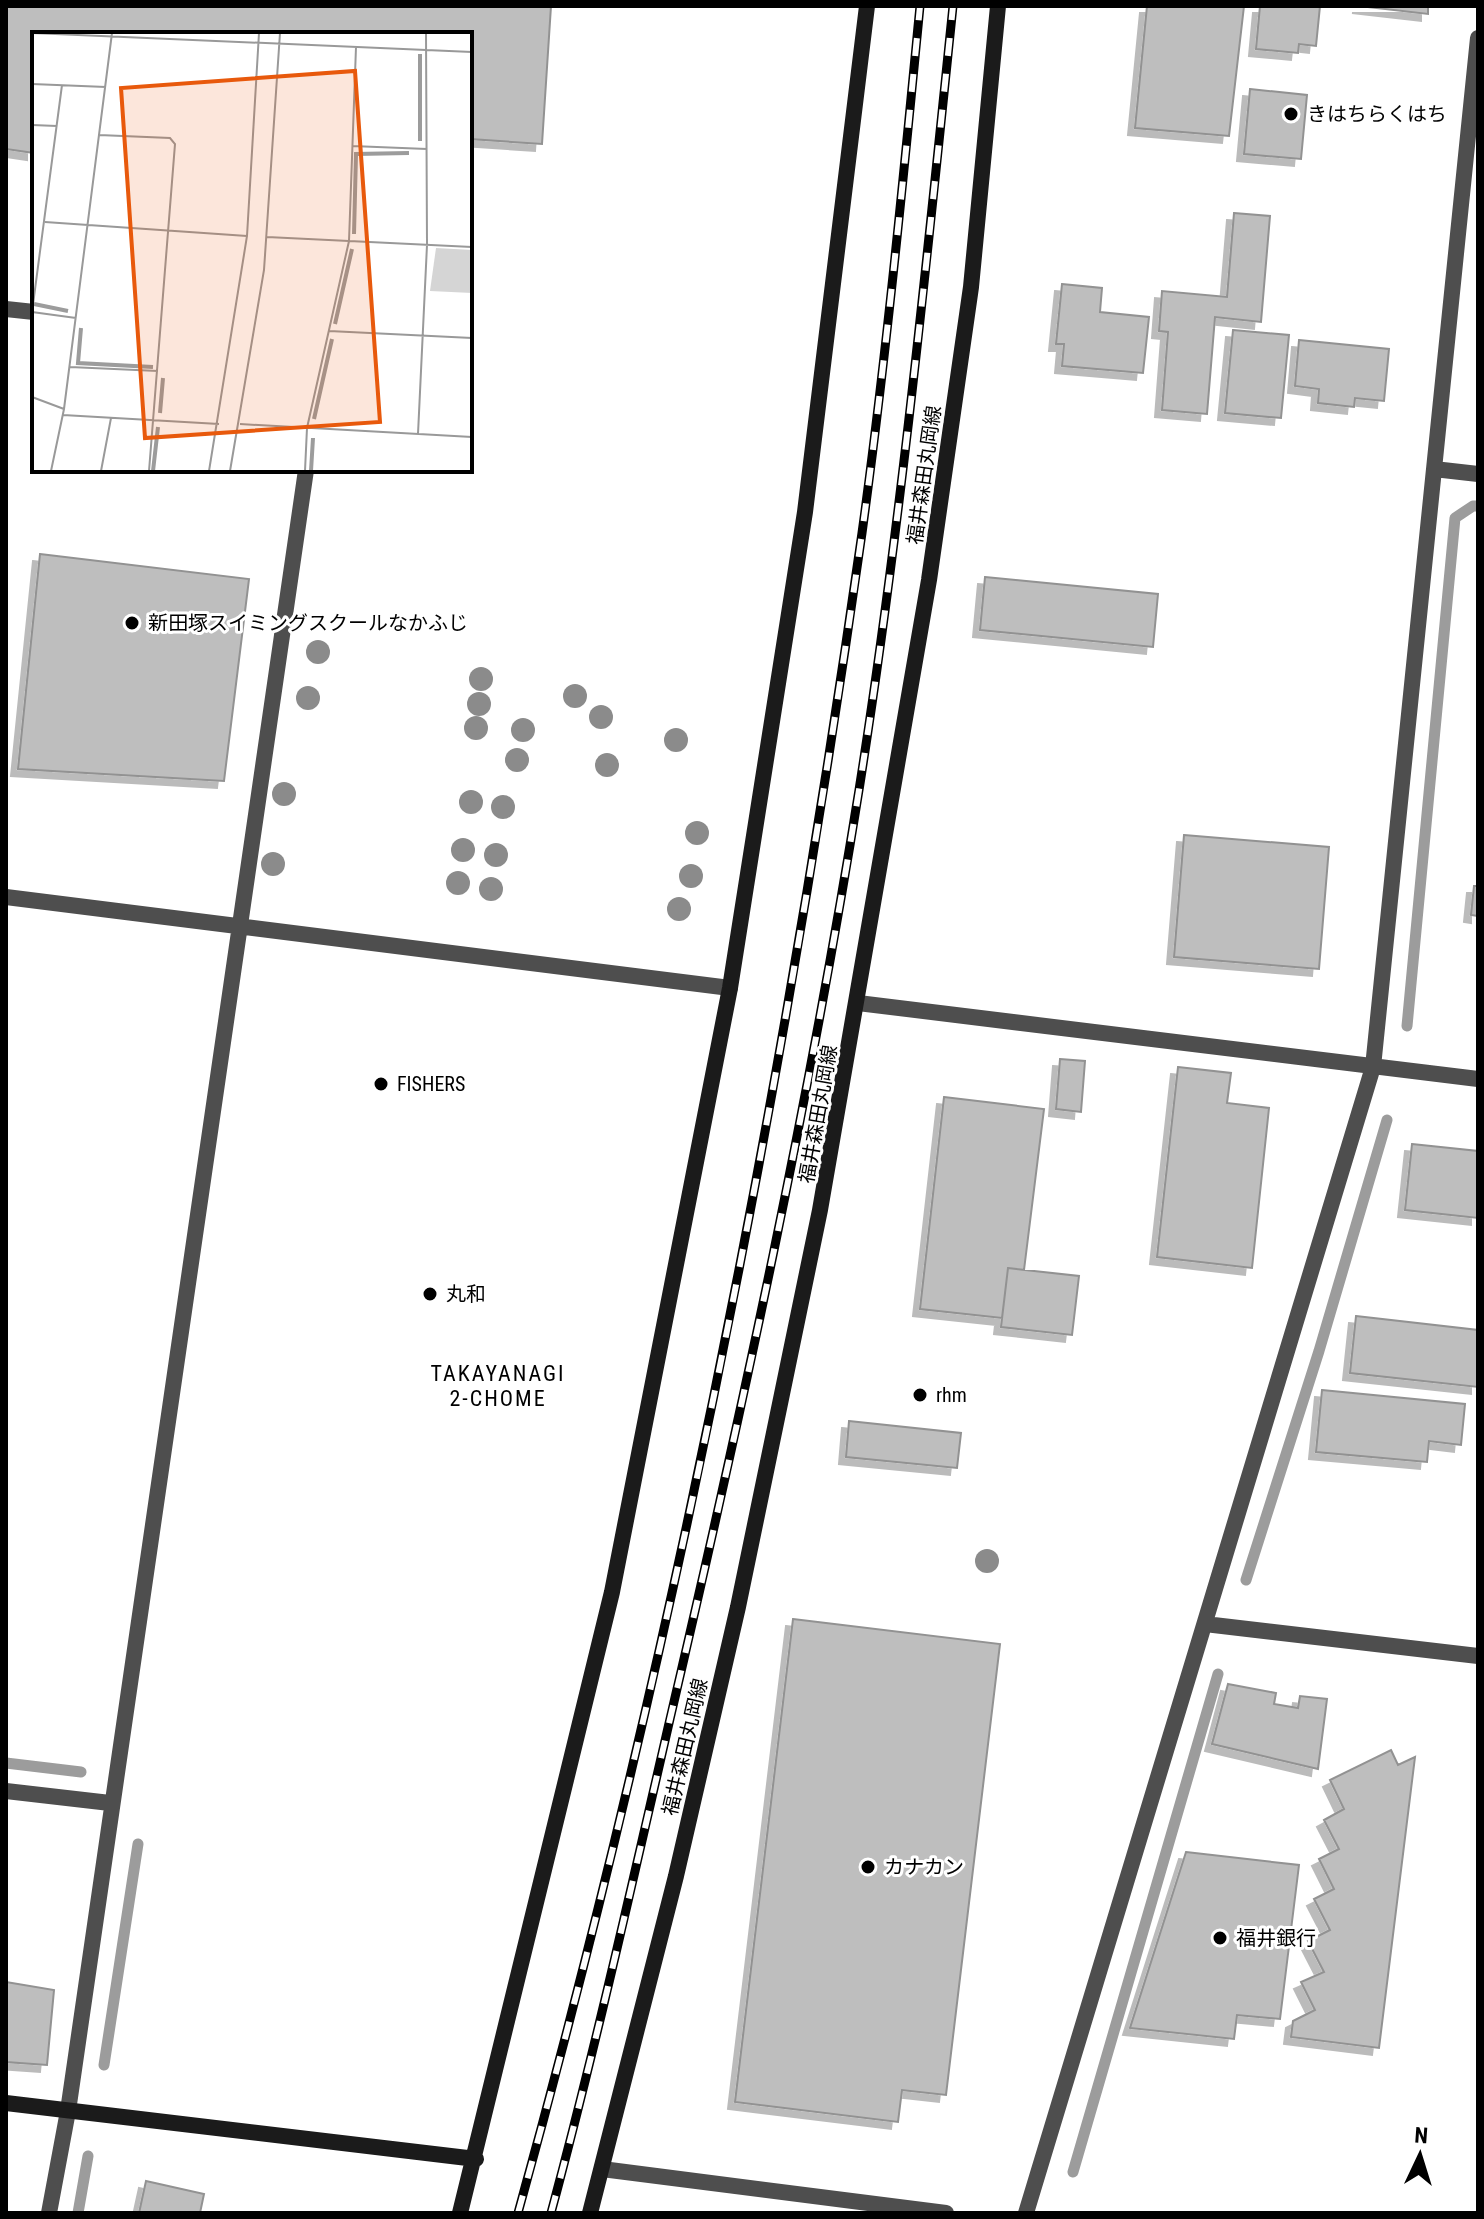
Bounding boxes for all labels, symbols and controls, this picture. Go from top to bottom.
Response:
inset map [32,32,472,472]
place label: きはちらくはち [1307,102,1447,126]
marker: きはちらくはち [1282,105,1300,123]
street label: 福井森田丸岡線 [902,404,946,546]
place label: 新田塚スイミングスクールなかふじ [148,611,468,635]
marker: 新田塚スイミングスクールなかふじ [123,614,141,632]
street label: 福井森田丸岡線 [794,1043,842,1185]
place label: FISHERS [397,1072,465,1096]
marker: FISHERS [372,1075,390,1093]
place label: 丸和 [446,1282,486,1306]
marker: 丸和 [421,1285,439,1303]
district label: TAKAYANAGI 2-CHOME [430,1361,566,1411]
place label: rhm [936,1383,967,1407]
marker: rhm [911,1386,929,1404]
street label: 福井森田丸岡線 [658,1676,712,1818]
place label: カナカン [884,1855,964,1879]
marker: カナカン [859,1858,877,1876]
place label: 福井銀行 [1236,1926,1316,1950]
marker: 福井銀行 [1211,1929,1229,1947]
north arrow [1380,2115,1460,2195]
text: N [1414,2123,1429,2148]

